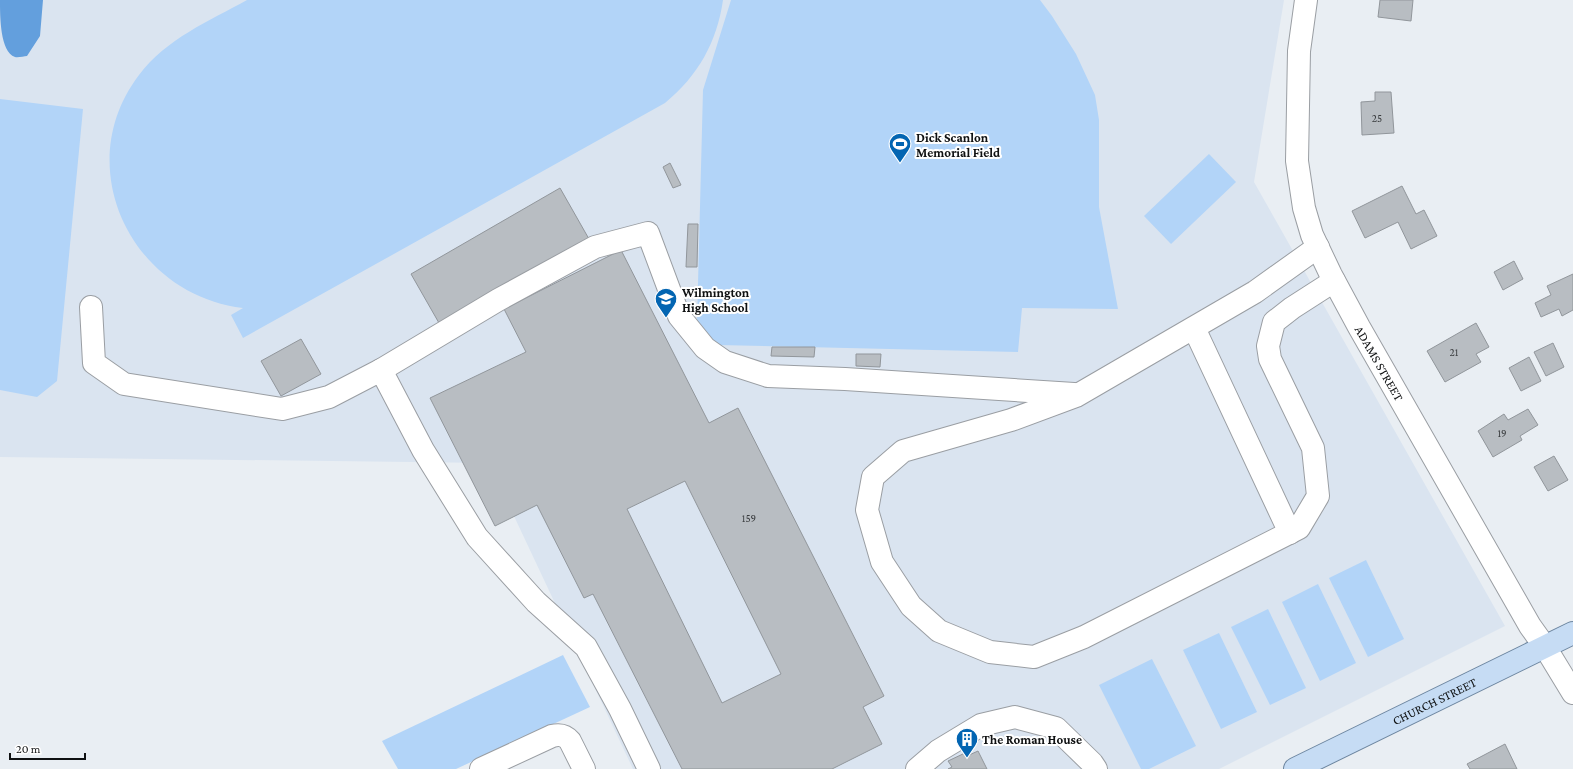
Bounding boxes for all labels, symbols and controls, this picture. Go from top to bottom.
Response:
house number: 25 [1372,112,1382,124]
place label: Dick Scanlon Memorial Field [916,130,1000,160]
sports icon: Dick Scanlon Memorial Field [887,131,913,164]
place label: Wilmington High School [681,285,750,315]
school or university icon: Wilmington High School [653,286,679,319]
street label: ADAMS STREET [1352,323,1407,403]
house number: 21 [1450,346,1459,358]
house number: 19 [1497,427,1507,439]
house number: 159 [742,512,756,524]
street label: CHURCH STREET [1390,674,1479,728]
building icon: The Roman House [954,726,980,759]
place label: The Roman House [982,732,1082,747]
scale bar [10,735,85,761]
text: 20 m [16,742,41,756]

